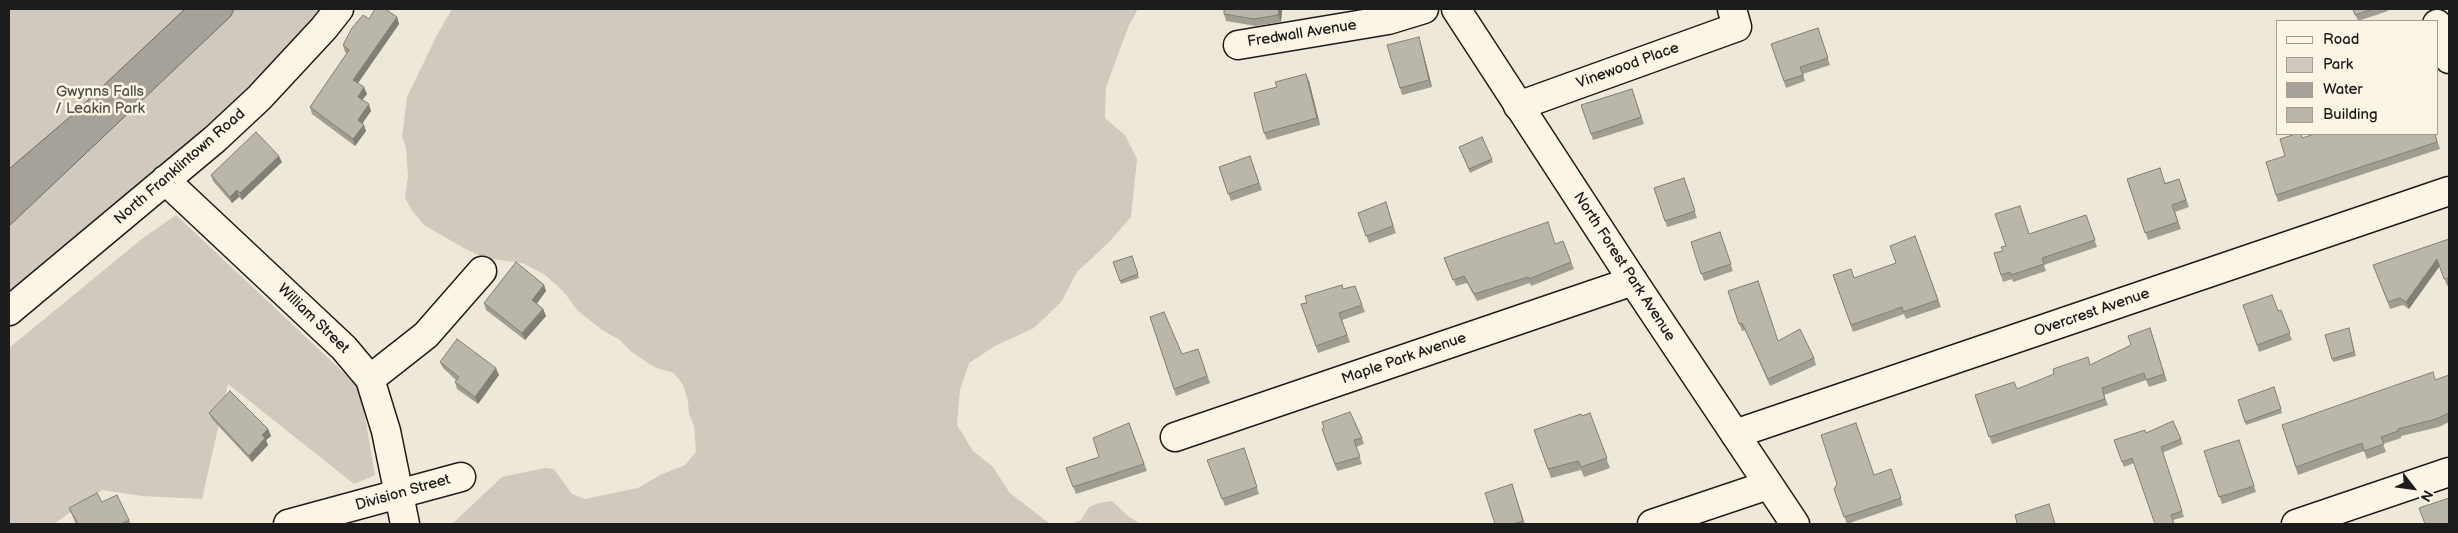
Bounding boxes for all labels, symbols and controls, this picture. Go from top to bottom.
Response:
street label: Fredwall Avenue [1246,16,1358,52]
legend [2276,20,2438,135]
text: Road [2323,30,2359,49]
street label: Vinewood Place [1574,39,1682,93]
text: Park [2323,55,2353,74]
text: Water [2323,80,2363,99]
park label: Gwynns Falls / Leakin Park [55,83,145,118]
street label: North Franklintown Road [111,105,249,229]
text: Building [2323,105,2378,124]
street label: North Forest Park Avenue [1569,189,1679,345]
street label: William Street [273,280,353,358]
street label: Overcrest Avenue [2032,285,2152,341]
street label: Maple Park Avenue [1339,329,1469,389]
north arrow [2388,463,2438,513]
street label: Division Street [354,471,452,515]
text: N [2416,487,2436,505]

